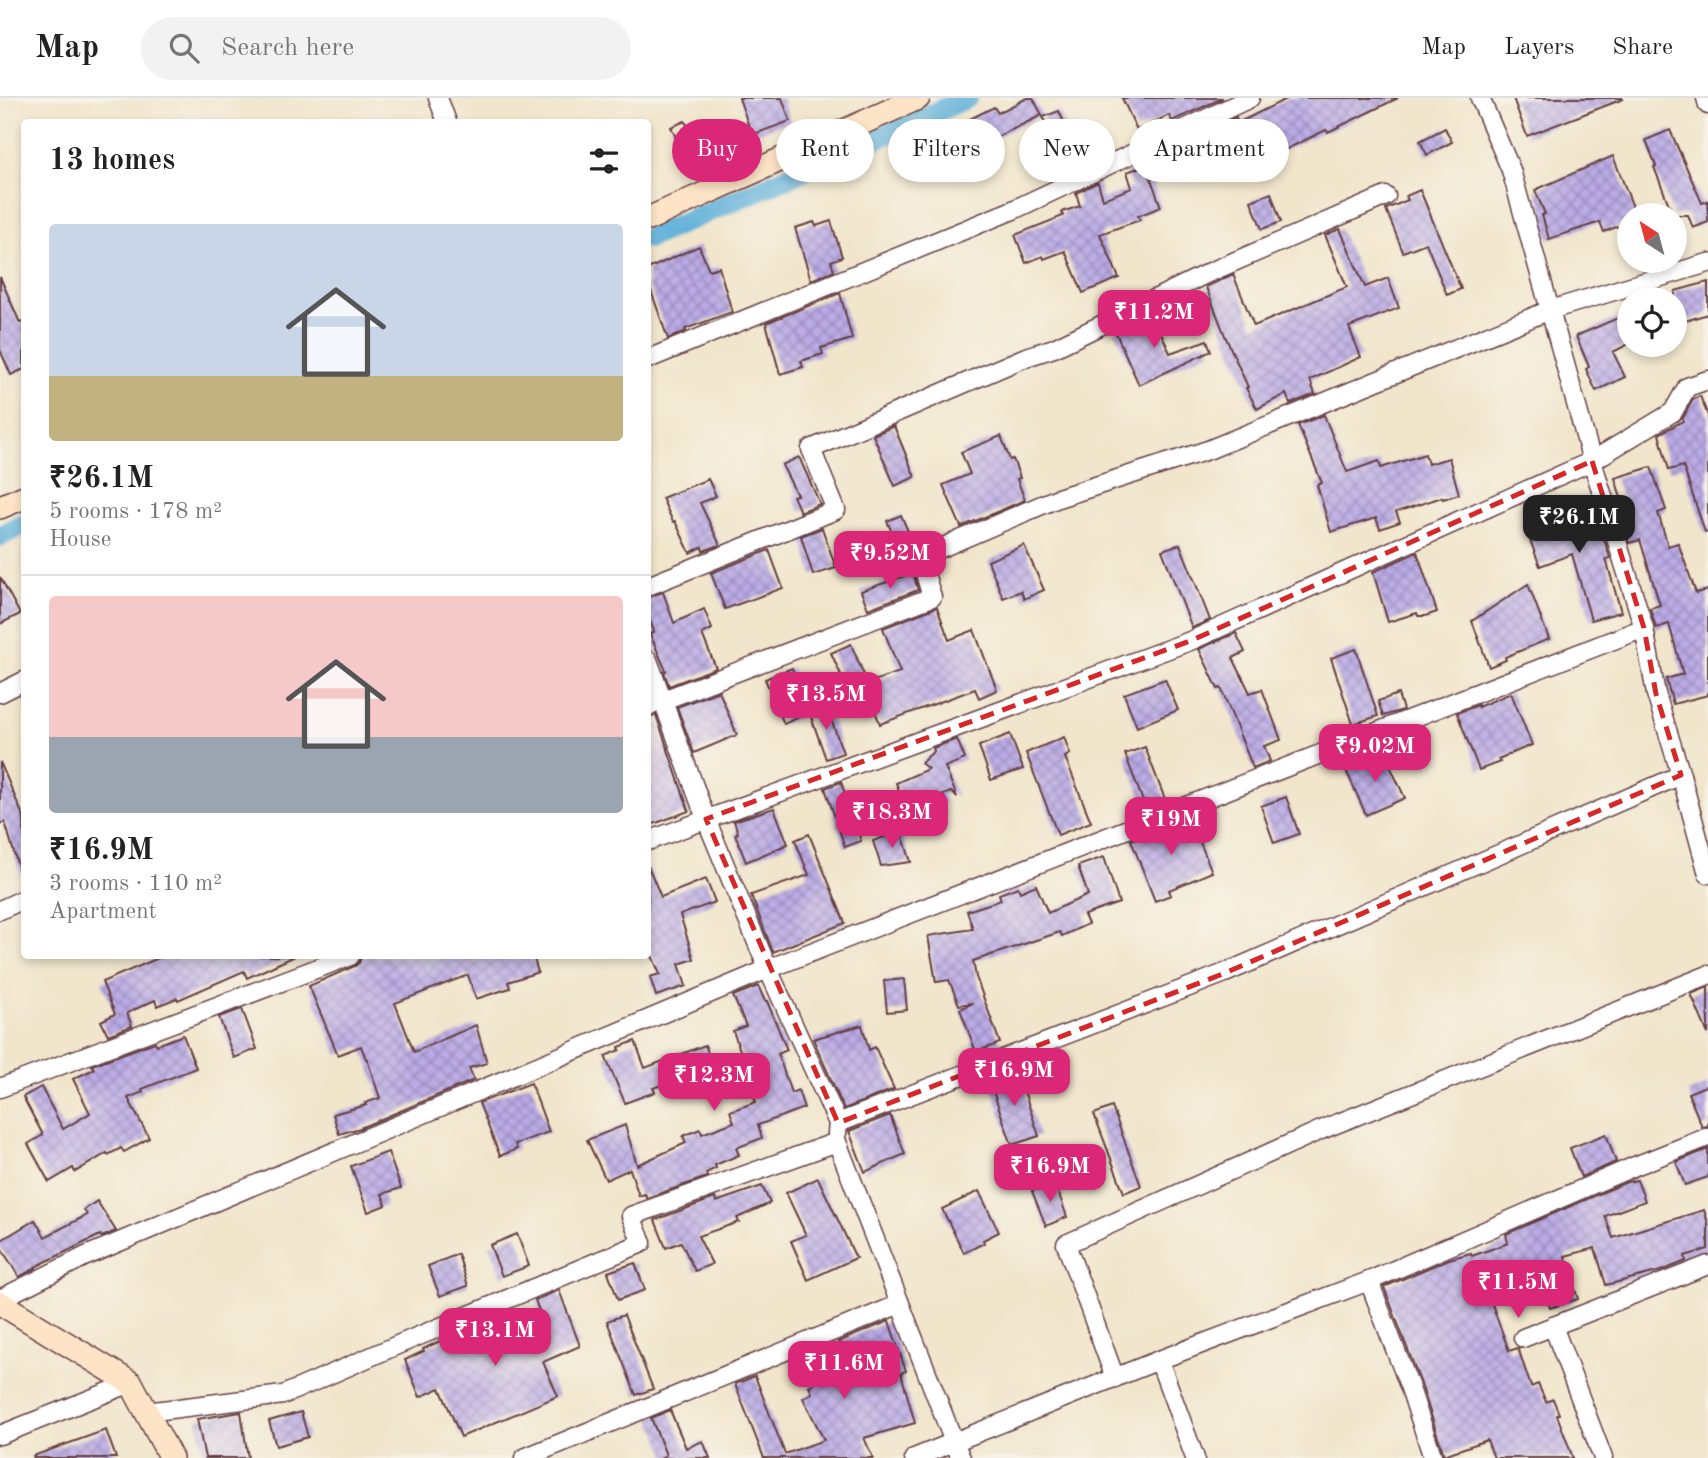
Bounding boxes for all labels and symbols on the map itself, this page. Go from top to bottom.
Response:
north arrow [1617,203,1687,273]
pin: ₹11.2M [1097,290,1211,350]
pin: ₹26.1M [1522,496,1636,555]
pin: ₹9.52M [833,532,947,591]
pin: ₹13.5M [769,672,883,732]
pin: ₹9.02M [1318,724,1432,784]
pin: ₹18.3M [835,790,949,850]
pin: ₹19M [1130,798,1212,857]
pin: ₹16.9M [957,1048,1071,1108]
pin: ₹12.3M [657,1054,771,1113]
pin: ₹16.9M [993,1144,1107,1204]
pin: ₹11.5M [1461,1260,1575,1320]
pin: ₹13.1M [438,1308,552,1368]
pin: ₹11.6M [787,1342,901,1401]

